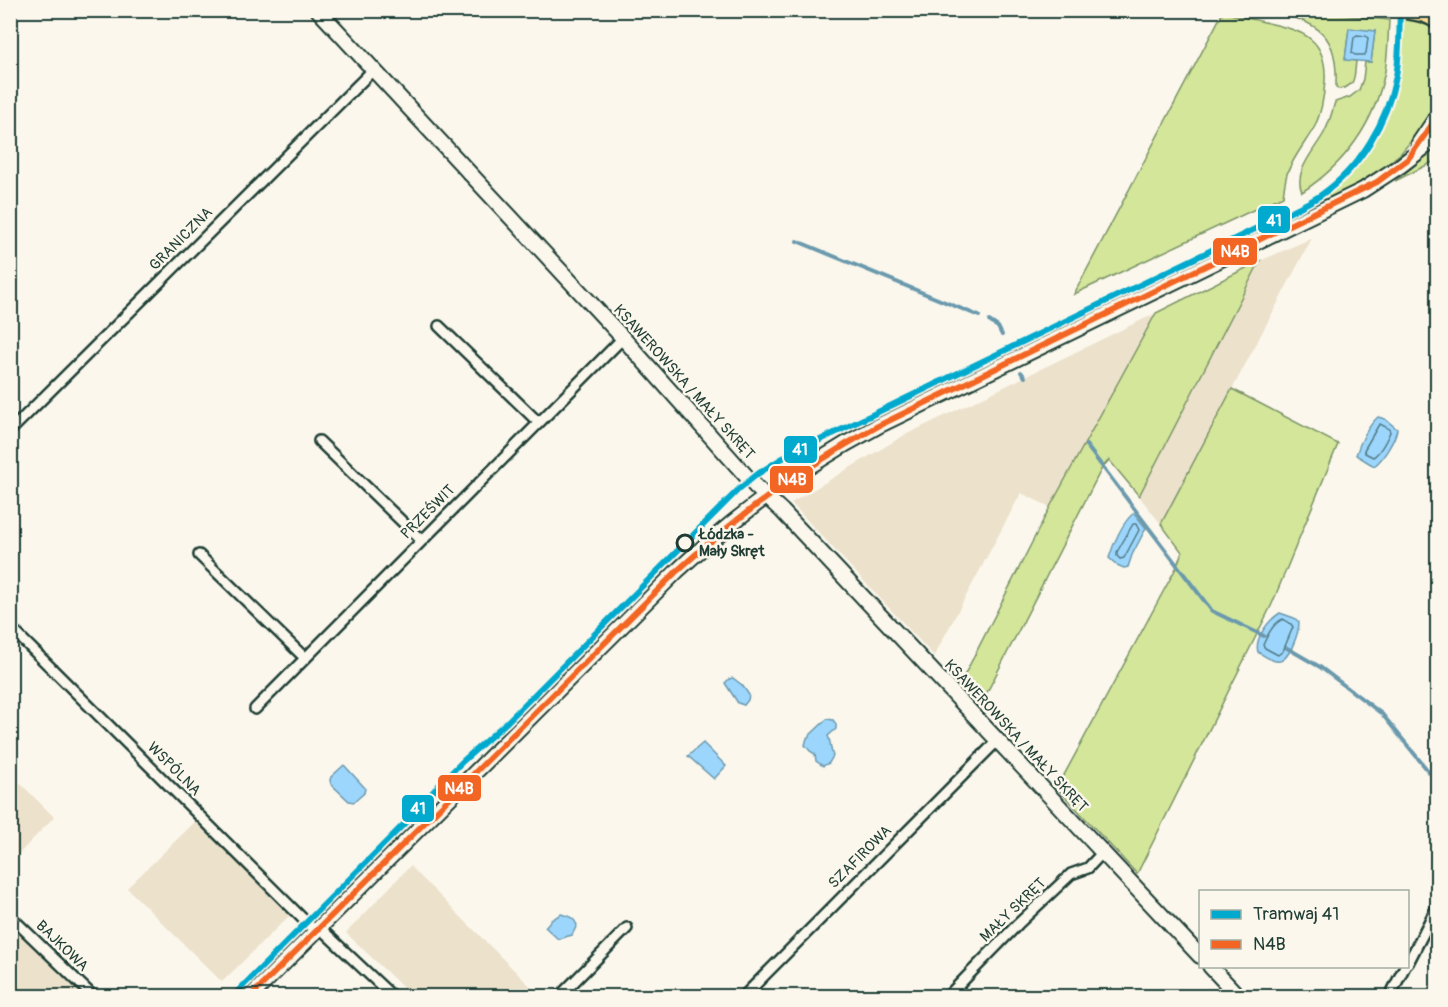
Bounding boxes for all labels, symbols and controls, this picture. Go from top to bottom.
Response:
street label: GRANICZNA [145,203,217,275]
line badge: 41 [1257,205,1291,234]
text: 41 [1266,211,1282,231]
line badge: N4B [1212,237,1258,266]
text: N4B [1220,242,1250,262]
street label: KSAWEROWSKA / MAŁY SKRĘT [609,301,759,463]
line badge: 41 [783,435,818,464]
text: 41 [792,440,808,460]
line badge: N4B [769,465,814,494]
text: N4B [777,470,807,490]
street label: PRZEŚWIT [397,481,459,543]
place label: Łódzka - Mały Skręt [697,525,766,561]
marker: Łódzka - Mały Skręt [676,534,694,552]
street label: KSAWEROWSKA / MAŁY SKRĘT [940,656,1092,816]
street label: WSPÓLNA [143,738,205,800]
line badge: N4B [437,774,482,802]
text: N4B [444,779,474,799]
line badge: 41 [401,794,435,823]
text: 41 [410,799,426,819]
street label: SZAFIROWA [824,821,896,893]
street label: MAŁY SKRĘT [976,874,1050,946]
legend [1199,890,1409,968]
text: Tramwaj 41 [1253,903,1339,926]
street label: BAJKOWA [32,916,92,976]
text: N4B [1253,933,1286,956]

